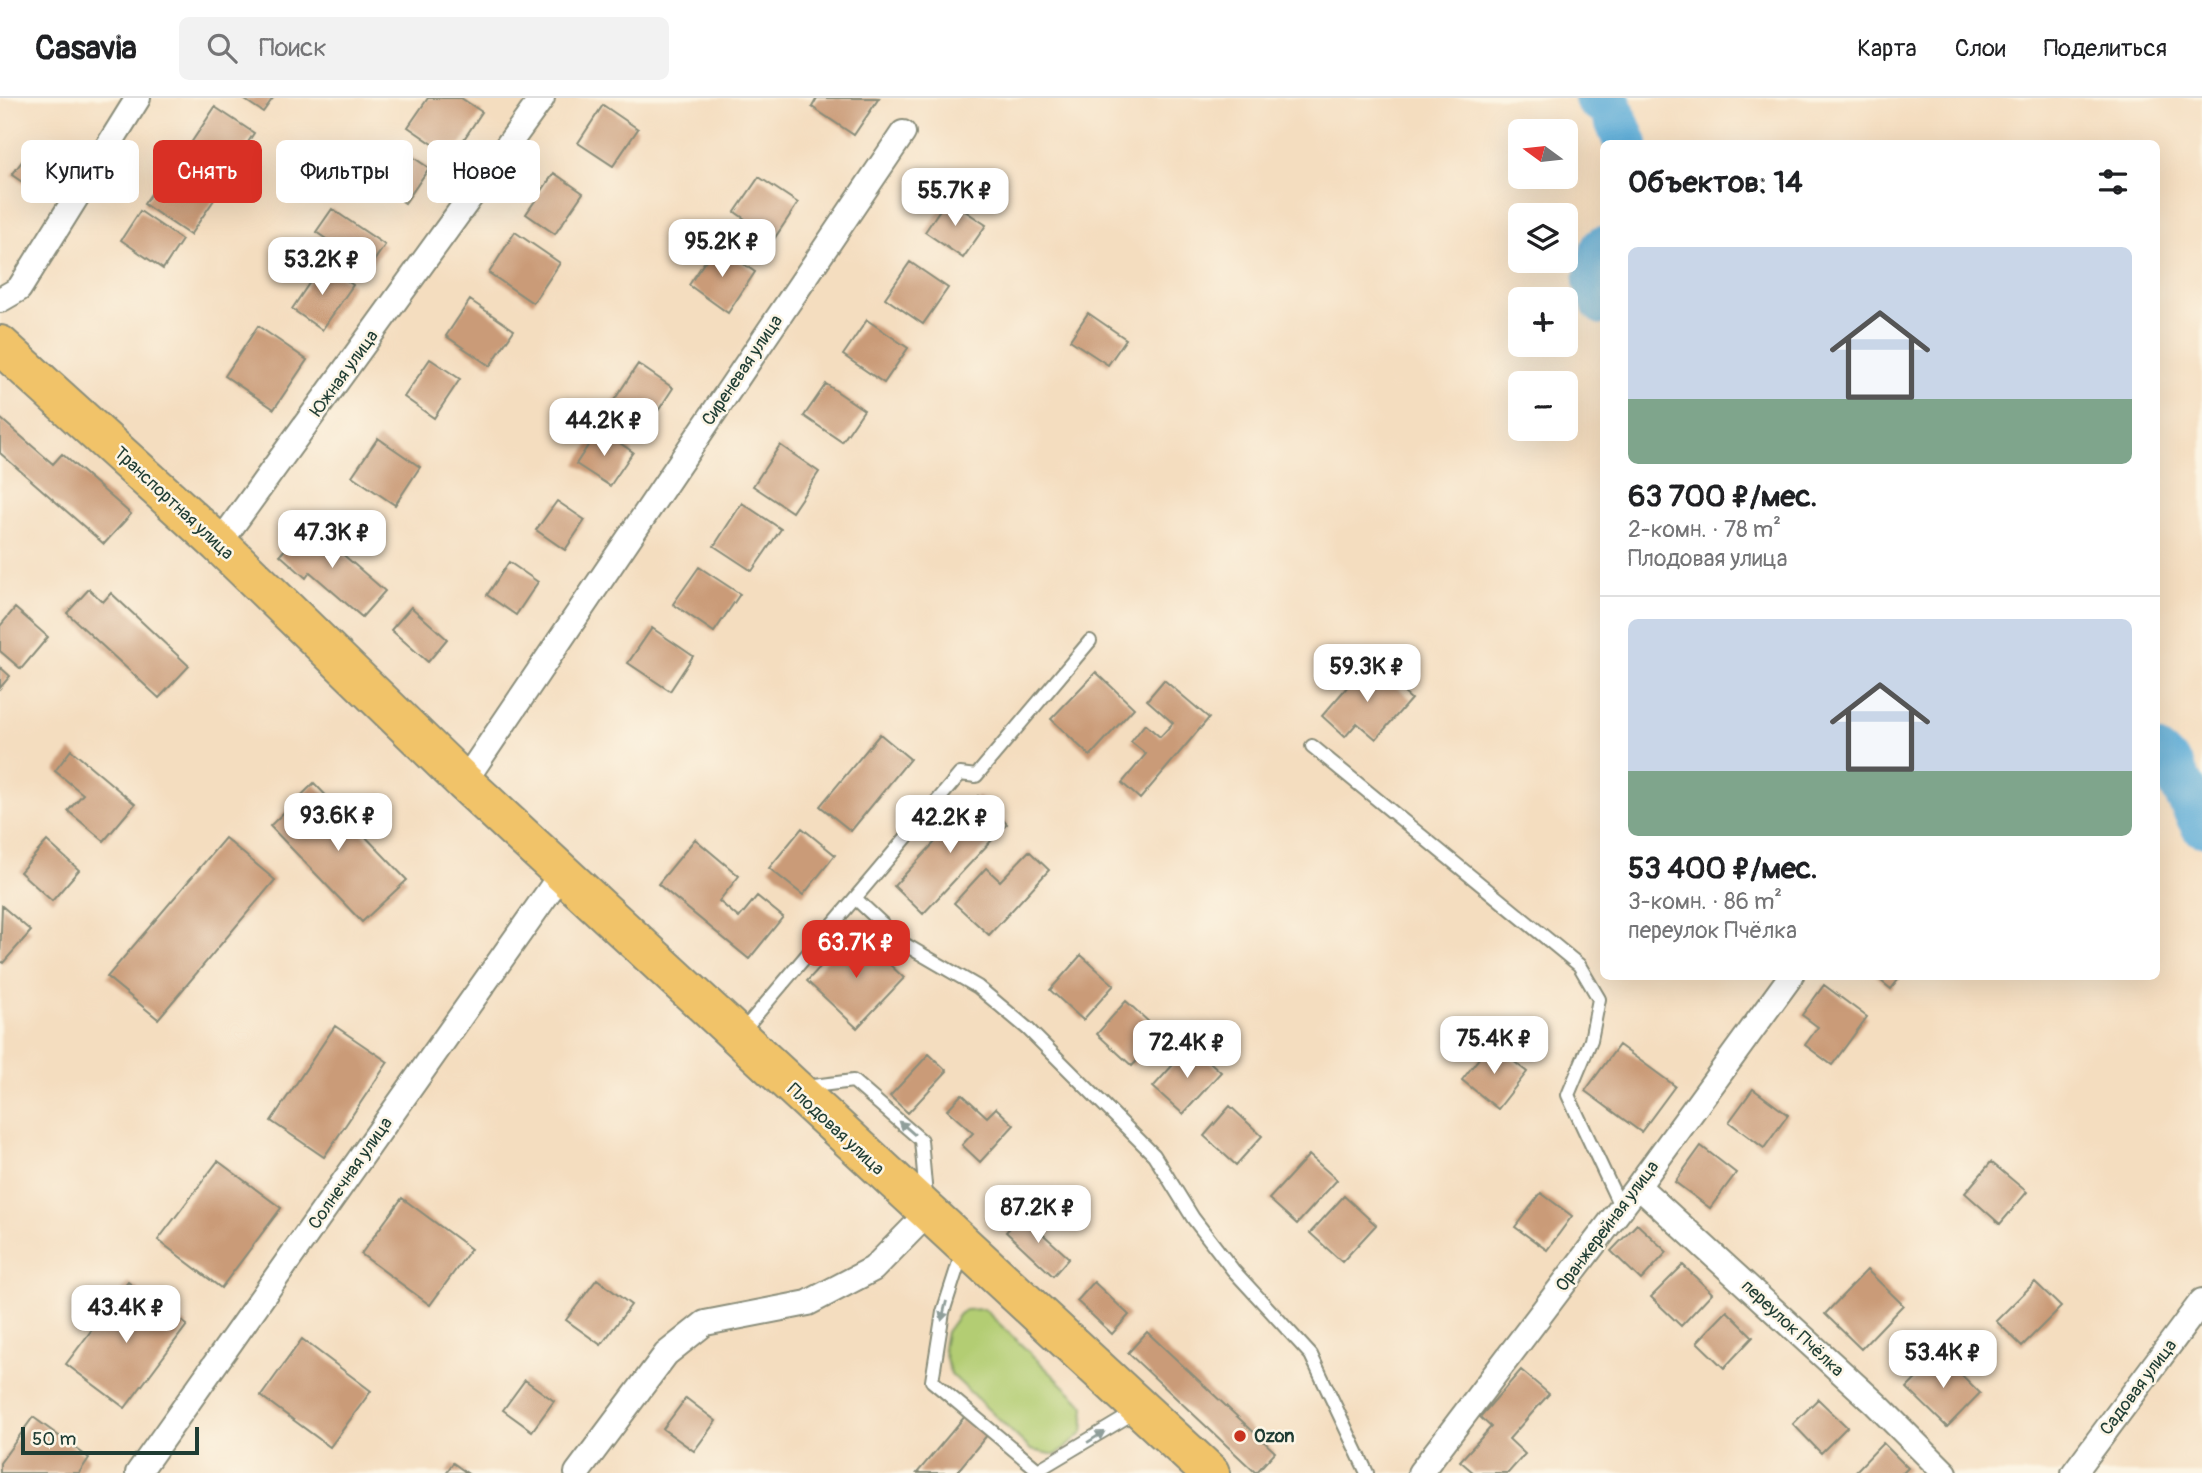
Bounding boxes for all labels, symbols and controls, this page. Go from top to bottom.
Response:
search box [179,17,669,80]
text: Casavia [35,28,137,69]
icon: search [203,29,241,67]
text: Поиск [259,32,327,64]
text: Карта [1857,34,1917,63]
text: Слои [1955,34,2006,63]
text: Поделиться [2044,34,2167,63]
north arrow [1508,119,1578,189]
map controls [1508,119,1578,441]
chip: Купить [21,140,139,203]
chip: Снять [153,140,262,203]
chip: Фильтры [276,140,413,203]
chip: Новое [427,140,540,203]
icon: filters [2094,163,2132,201]
text: Объектов: 14 [1628,164,1803,201]
pin: 55.7K ₽ [890,169,1020,228]
text: 55.7K ₽ [918,176,992,205]
button: layers [1508,203,1578,273]
pin: 95.2K ₽ [657,220,787,279]
text: 95.2K ₽ [685,227,759,256]
pin: 53.2K ₽ [257,238,387,297]
text: 53.2K ₽ [284,245,360,274]
button: + [1508,287,1578,357]
icon: home [1817,292,1943,418]
street label: Сиреневая улица [697,310,788,430]
street label: Южная улица [305,325,384,421]
button: − [1508,371,1578,441]
pin: 44.2K ₽ [539,398,669,458]
text: 44.2K ₽ [565,406,643,435]
street label: Транспортная улица [109,442,239,565]
text: 63 700 ₽/мес. [1628,478,1817,515]
pin: 47.3K ₽ [267,510,397,570]
text: 2-комн. · 78 m² [1628,515,1781,544]
text: 47.3K ₽ [294,518,370,547]
text: Плодовая улица [1628,544,1787,573]
pin: 59.3K ₽ [1302,644,1432,704]
text: 59.3K ₽ [1330,652,1404,681]
icon: home [1817,664,1943,790]
pin: 93.6K ₽ [273,794,403,853]
pin: 42.2K ₽ [885,796,1015,855]
text: 93.6K ₽ [300,801,376,830]
text: 42.2K ₽ [912,803,988,832]
text: 53 400 ₽/мес. [1628,850,1818,887]
text: 3-комн. · 86 m² [1628,887,1782,916]
text: переулок Пчёлка [1628,916,1797,945]
pin: 63.7K ₽ [791,920,921,980]
text: 63.7K ₽ [818,928,894,957]
pin: 75.4K ₽ [1429,1016,1559,1076]
pin: 72.4K ₽ [1122,1020,1252,1080]
text: 75.4K ₽ [1456,1024,1532,1053]
text: 72.4K ₽ [1149,1028,1225,1057]
street label: Плодовая улица [782,1078,889,1180]
street label: Солнечная улица [303,1113,398,1234]
one-way arrow [899,1121,916,1136]
street label: Оранжерейная улица [1551,1156,1664,1296]
pin: 87.2K ₽ [973,1186,1103,1245]
text: 87.2K ₽ [1001,1193,1075,1222]
street label: переулок Пчёлка [1736,1275,1849,1382]
pin: 43.4K ₽ [61,1286,191,1345]
text: 43.4K ₽ [87,1293,165,1322]
one-way arrow [938,1300,949,1322]
pin: 53.4K ₽ [1878,1330,2008,1390]
street label: Садовая улица [2095,1335,2182,1440]
text: 53.4K ₽ [1905,1338,1981,1367]
scale bar [21,1424,200,1456]
place label: Ozon [1254,1425,1294,1448]
text: 50 m [32,1427,76,1451]
marker: Ozon [1232,1428,1248,1444]
one-way arrow [1086,1430,1105,1443]

